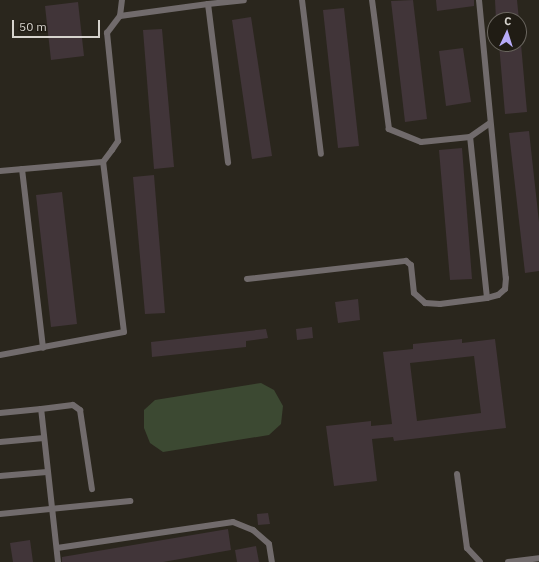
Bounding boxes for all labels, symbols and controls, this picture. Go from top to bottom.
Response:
scale bar [14,12,102,38]
north arrow [487,12,527,52]
text: С [504,14,512,28]
text: 50 m [19,19,47,34]

